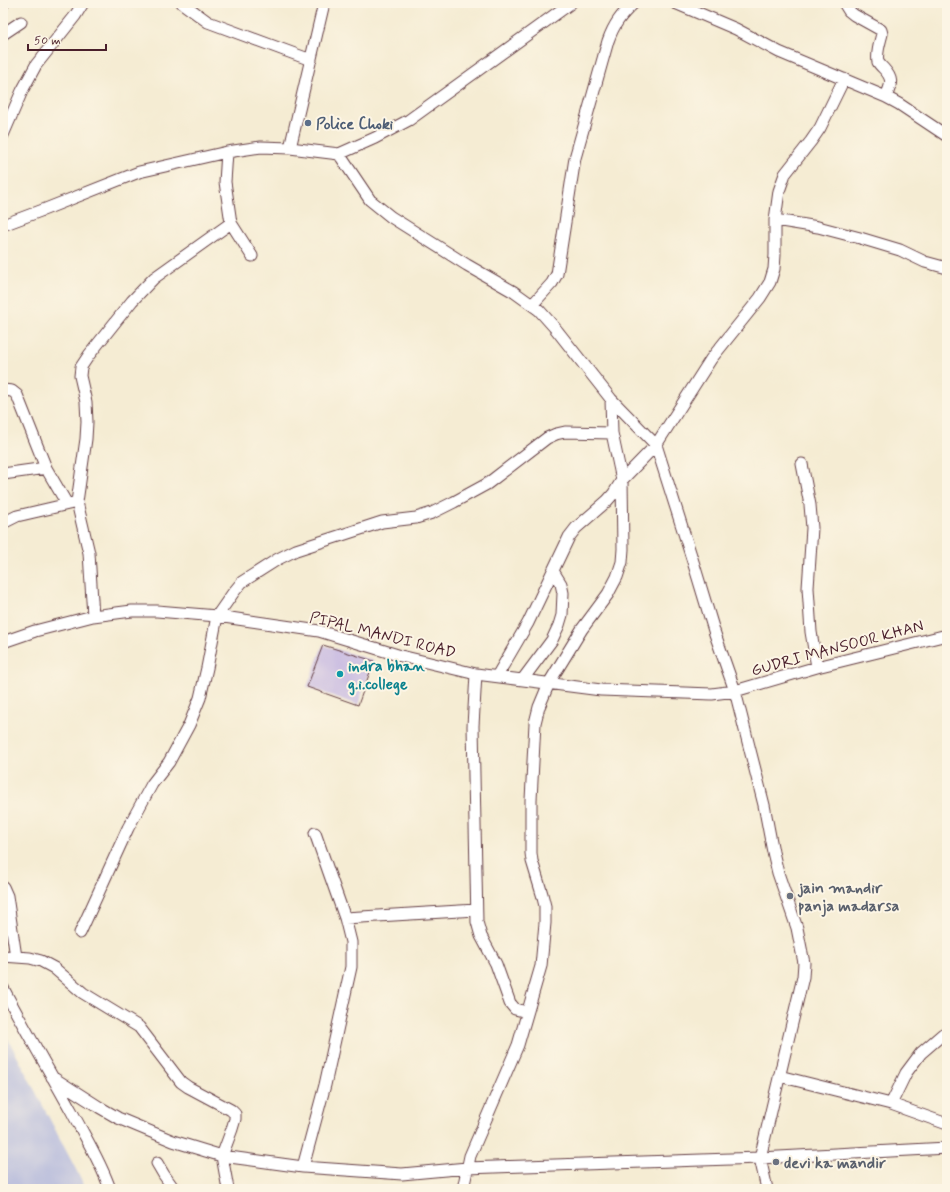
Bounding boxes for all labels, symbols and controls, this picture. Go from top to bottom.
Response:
scale bar [28,26,106,52]
text: 50 m [34,33,61,49]
place label: Police Choki [316,114,394,135]
marker: Police Choki [303,118,313,128]
street label: PIPAL MANDI ROAD [307,607,458,664]
street label: GUDRI MANSOOR KHAN [749,615,926,682]
place label: indra bhan g.i.college [348,656,426,696]
marker: indra bhan g.i.college [335,669,345,679]
place label: jain mandir panja madarsa [797,878,899,917]
marker: jain mandir panja madarsa [785,891,795,901]
place label: devi ka mandir [784,1153,886,1174]
marker: devi ka mandir [771,1157,781,1167]

